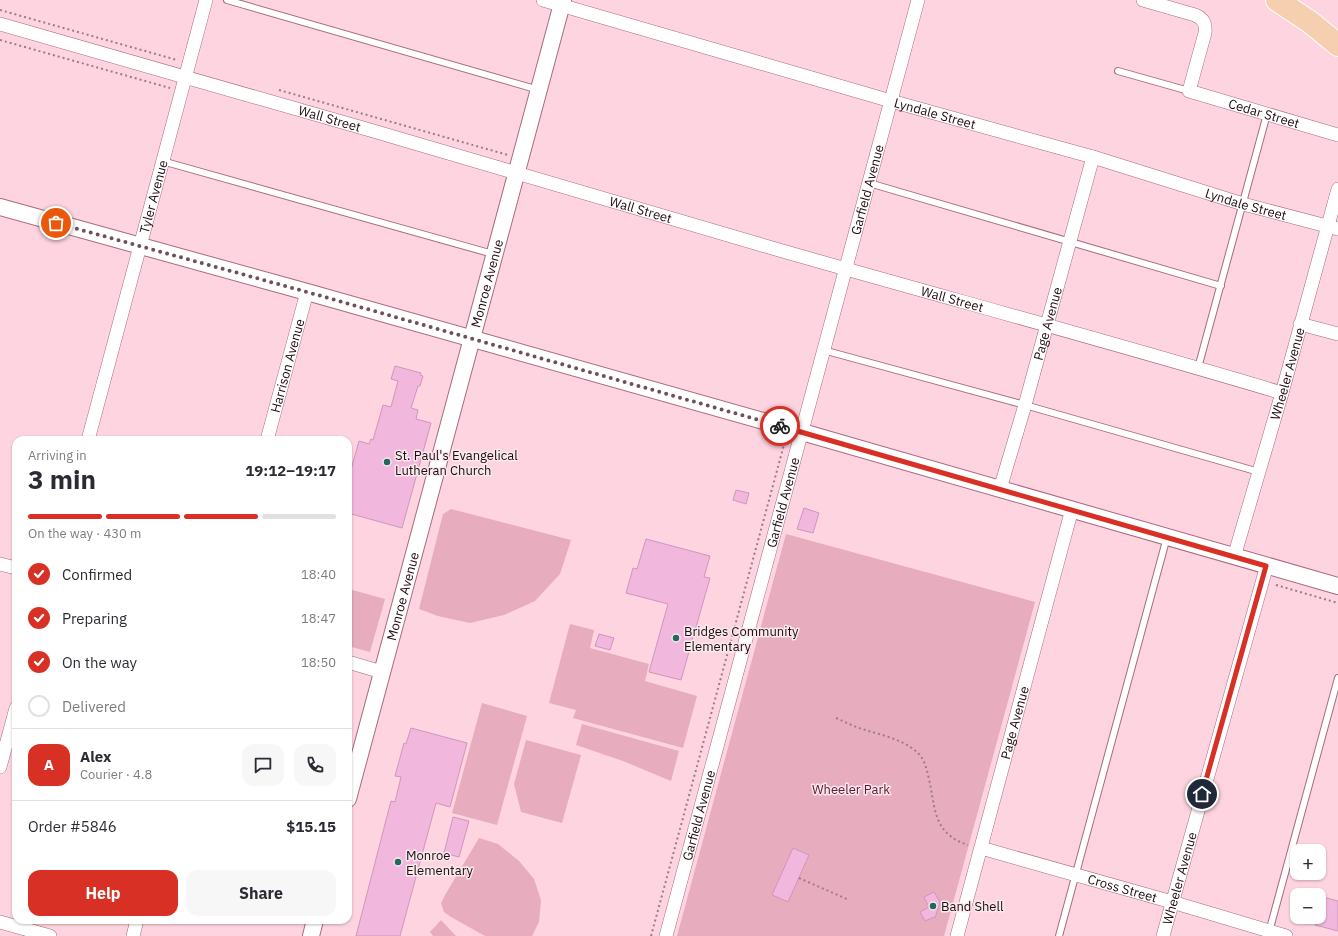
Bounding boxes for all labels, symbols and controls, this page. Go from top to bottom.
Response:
street label: Lyndale Street [892,94,978,133]
street label: Cedar Street [1226,95,1302,132]
street label: Wall Street [297,101,363,136]
street label: Garfield Avenue [847,142,887,237]
street label: Tyler Avenue [135,158,171,235]
street label: Lyndale Street [1203,184,1288,224]
street label: Wall Street [608,192,674,227]
pin [39,206,73,240]
icon: bag [45,212,67,234]
street label: Monroe Avenue [467,237,507,329]
street label: Wall Street [919,282,985,316]
street label: Page Avenue [1029,285,1065,362]
street label: Harrison Avenue [266,317,308,414]
street label: Wheeler Avenue [1266,325,1308,422]
courier [760,406,800,446]
icon: bike [769,415,791,437]
text: Arriving in [28,447,87,464]
place label: St. Paul's Evangelical Lutheran Church [395,447,518,479]
street label: Garfield Avenue [762,455,803,550]
marker: St. Paul's Evangelical Lutheran Church [382,457,392,467]
text: 19:12–19:17 [245,461,336,480]
text: 3 min [28,462,96,496]
text: On the way · 430 m [28,525,141,542]
street label: Monroe Avenue [383,550,423,642]
icon: check [28,563,50,585]
text: Confirmed [62,565,132,584]
text: 18:40 [301,566,336,583]
icon: check [28,607,50,629]
text: Preparing [62,609,127,628]
text: 18:47 [301,610,336,627]
place label: Bridges Community Elementary [684,623,799,655]
marker: Bridges Community Elementary [671,633,681,643]
icon: check [28,651,50,673]
text: On the way [62,653,137,672]
text: 18:50 [301,654,336,671]
street label: Page Avenue [996,684,1032,761]
text: Delivered [62,697,126,716]
button: chat [242,744,284,786]
button: phone [294,744,336,786]
text: Alex [80,747,111,766]
text: A [44,755,54,774]
text: Courier · 4.8 [80,766,152,783]
street label: Garfield Avenue [678,768,719,862]
pin [1185,777,1219,811]
park label: Wheeler Park [812,781,890,798]
icon: home [1191,783,1213,805]
text: Order #5846 [28,817,117,836]
text: $15.15 [286,817,336,836]
street label: Wheeler Avenue [1158,830,1200,926]
map controls [1290,844,1326,924]
button: + [1290,844,1326,880]
place label: Monroe Elementary [406,847,474,879]
marker: Monroe Elementary [393,857,403,867]
button: Help [28,870,178,916]
button: Share [186,870,336,916]
street label: Cross Street [1086,870,1159,906]
button: − [1290,888,1326,924]
place label: Band Shell [941,898,1004,915]
marker: Band Shell [928,901,938,911]

